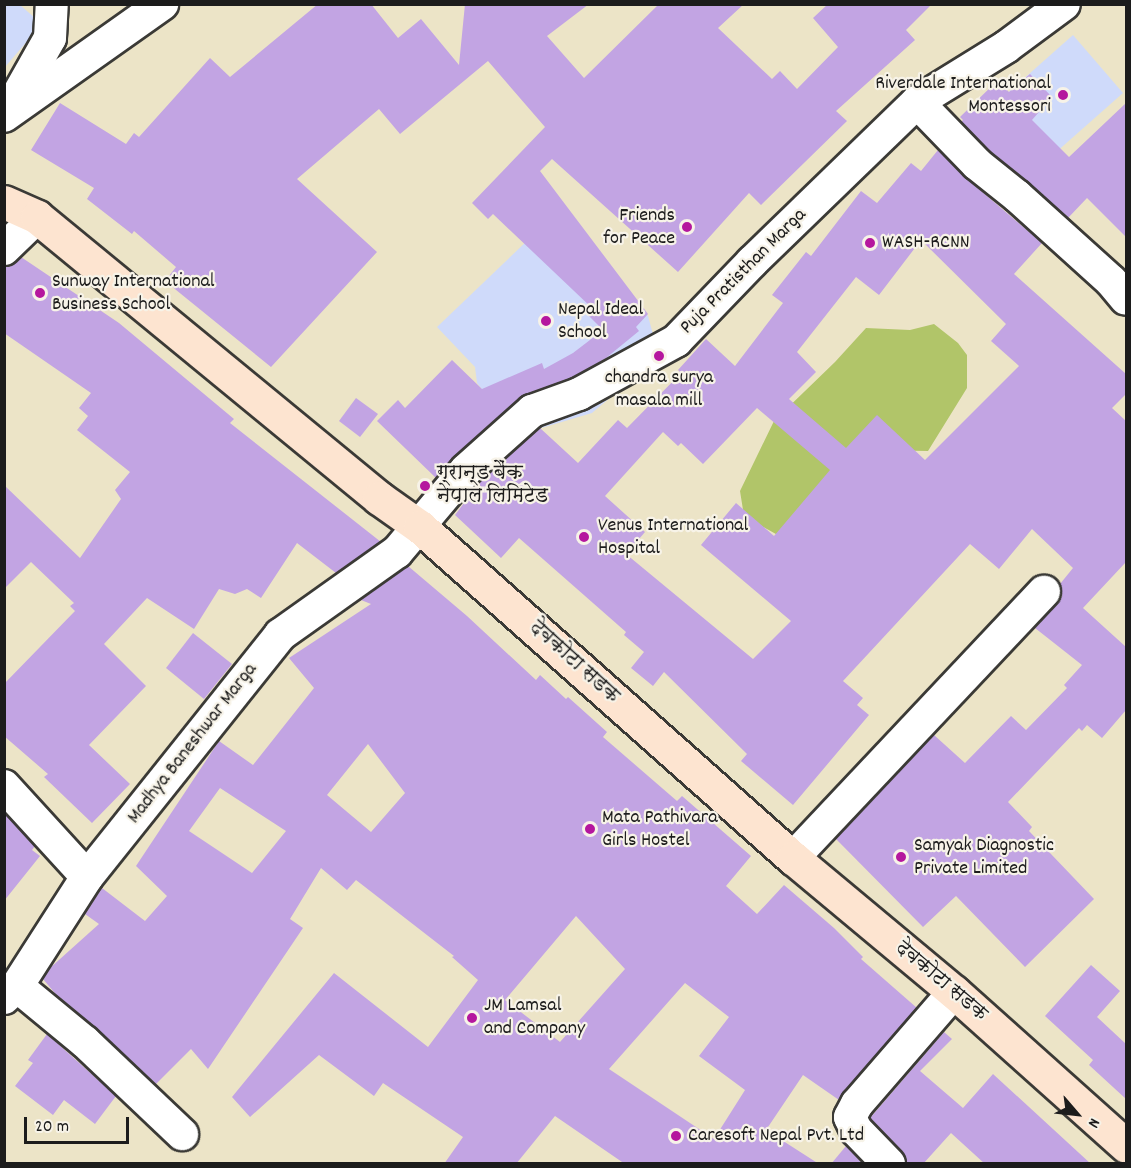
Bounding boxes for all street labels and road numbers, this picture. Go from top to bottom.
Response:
street label: Puja Pratisthan Marga [676,204,812,340]
street label: देवकोटा सडक [524,617,624,709]
street label: Madhya Baneshwar Marga [123,659,263,829]
street label: देवकोटा सडक [890,937,992,1027]

